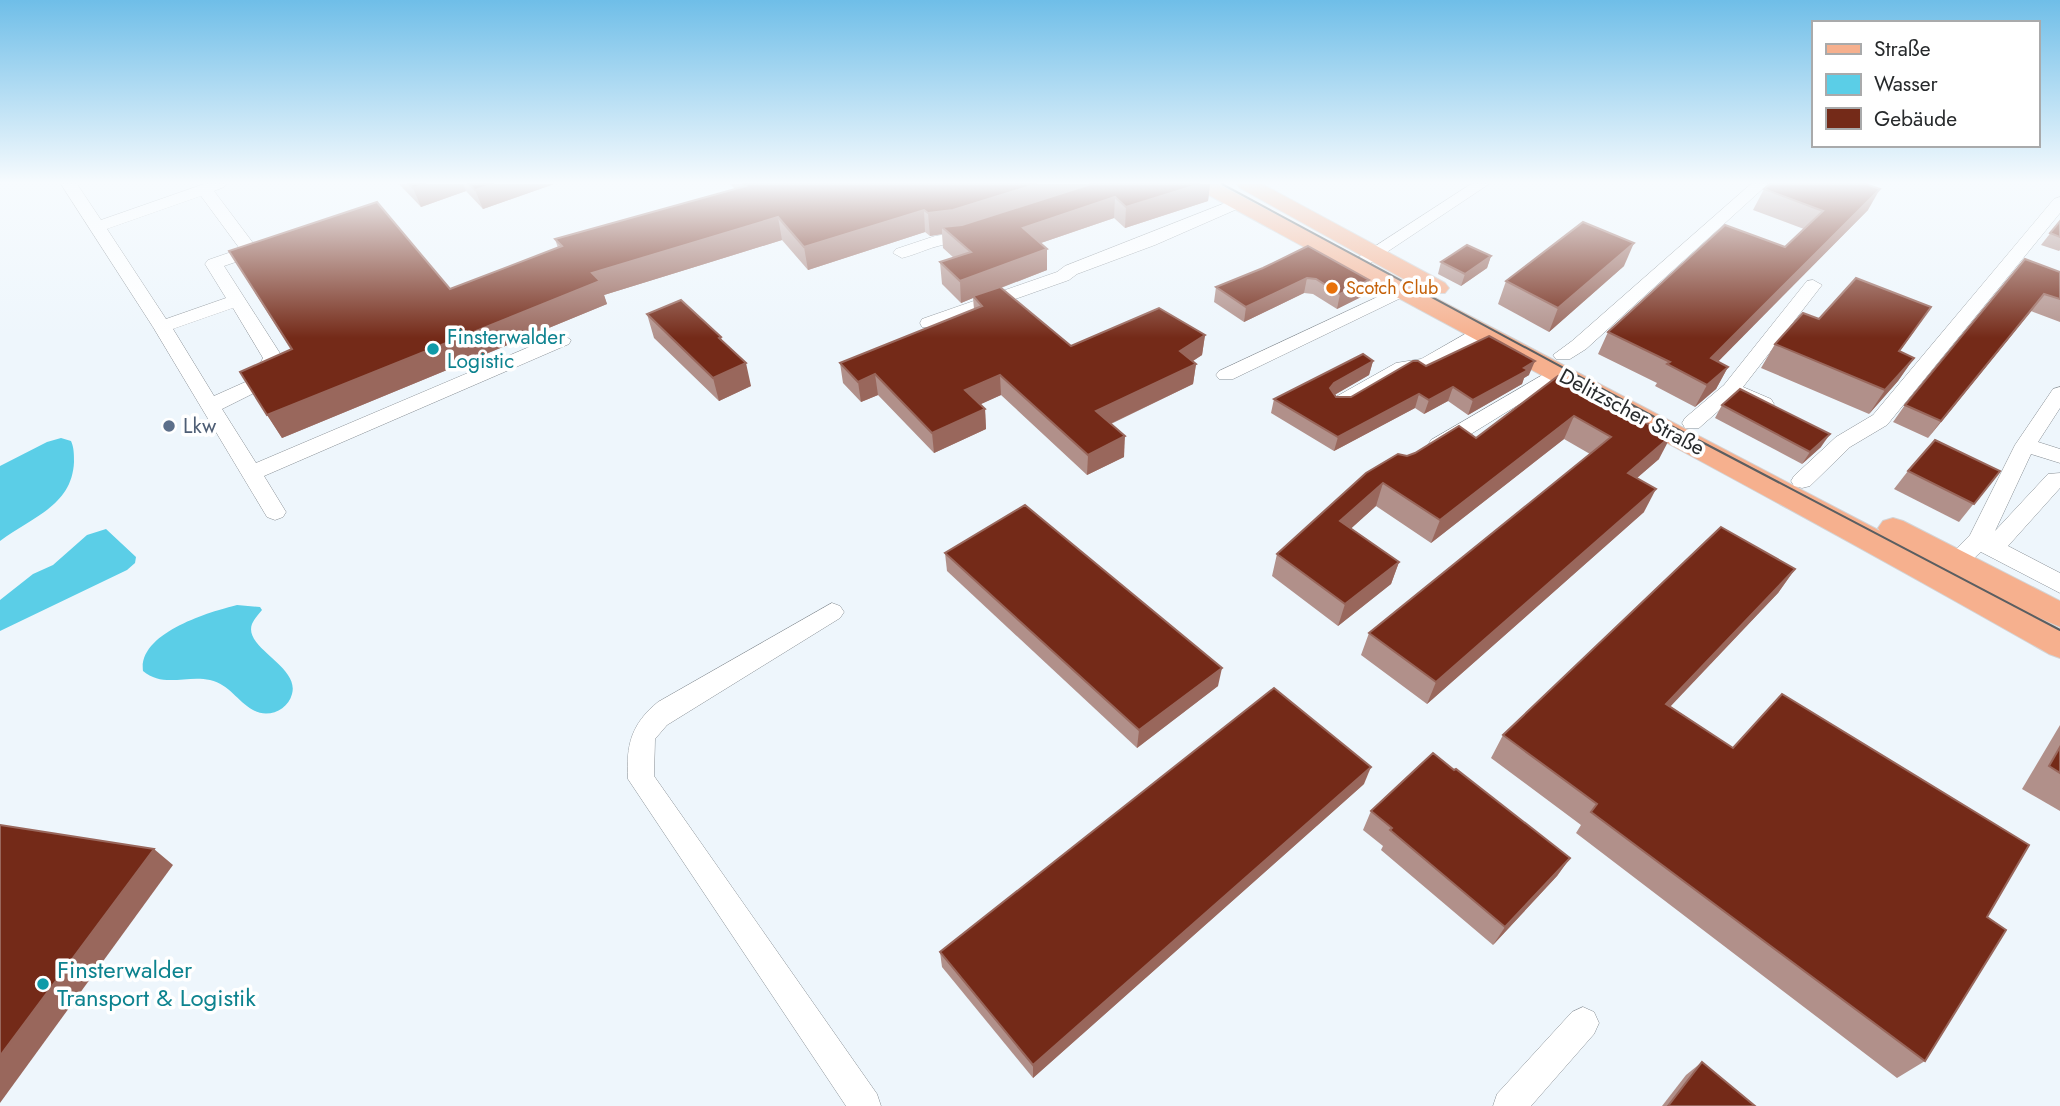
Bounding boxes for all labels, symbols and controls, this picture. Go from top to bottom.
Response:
legend [1812,21,2039,147]
text: Straße [1874,34,1931,64]
text: Wasser [1874,69,1939,99]
text: Gebäude [1874,104,1957,134]
place label: Scotch Club [1346,275,1438,301]
marker: Scotch Club [1324,280,1340,296]
place label: Finsterwalder Logistic [447,322,566,376]
marker: Finsterwalder Logistic [425,341,441,357]
street label: Delitzscher Straße [1554,361,1710,463]
place label: Lkw [183,411,217,441]
marker: Lkw [161,418,177,434]
place label: Finsterwalder Transport & Logistik [57,952,256,1015]
marker: Finsterwalder Transport & Logistik [35,976,51,992]

